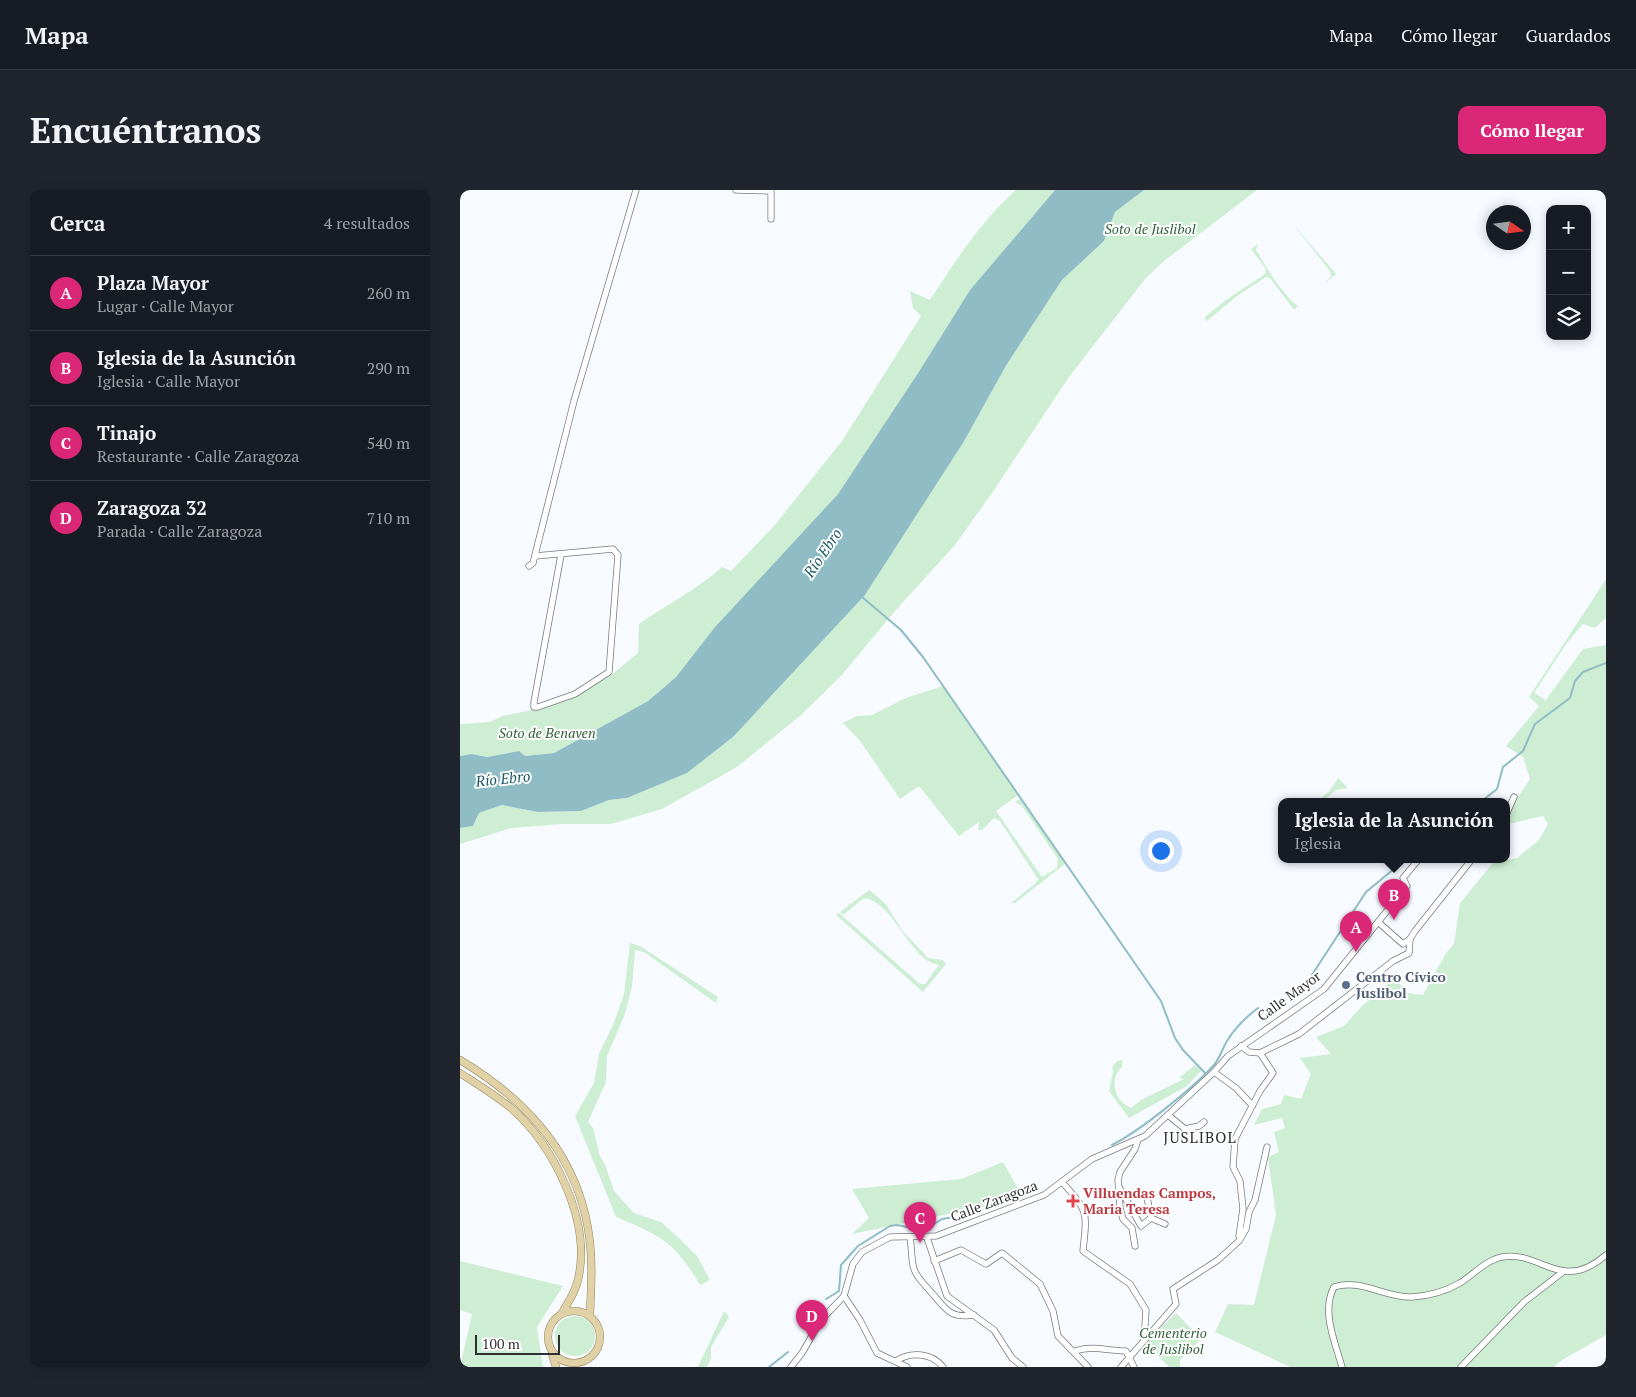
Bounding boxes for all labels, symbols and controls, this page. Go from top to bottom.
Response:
text: Mapa [25,19,89,51]
text: Mapa [1329,23,1373,47]
text: Cómo llegar [1401,23,1497,47]
text: Guardados [1525,23,1611,47]
button: Cómo llegar [1458,106,1606,154]
text: Encuéntranos [30,107,261,153]
north arrow [1486,205,1531,250]
map controls [1546,205,1591,340]
button: + [1546,205,1591,250]
text: Cerca [50,209,105,237]
text: 4 resultados [324,212,410,234]
park label: Soto de Juslibol [1104,219,1196,238]
button: − [1546,250,1591,295]
text: Plaza Mayor [97,270,209,295]
text: A [60,282,72,304]
text: 260 m [367,282,410,304]
text: Lugar · Calle Mayor [97,295,234,317]
button: layers [1546,295,1591,340]
text: Iglesia de la Asunción [97,345,296,370]
text: B [61,357,71,379]
text: 290 m [367,357,410,379]
text: Iglesia · Calle Mayor [97,370,240,392]
text: Tinajo [97,420,156,445]
text: C [61,432,71,454]
text: 540 m [367,432,410,454]
text: Restaurante · Calle Zaragoza [97,445,299,467]
text: Zaragoza 32 [97,495,207,520]
text: D [60,507,72,529]
text: 710 m [367,507,410,529]
text: Parada · Calle Zaragoza [97,520,262,542]
water label: Río Ebro [798,524,846,582]
park label: Soto de Benaven [498,723,596,742]
water label: Río Ebro [474,765,532,791]
popup [1278,798,1510,863]
text: Iglesia de la Asunción [1295,807,1493,832]
text: Iglesia [1295,832,1341,854]
your location [1148,838,1174,864]
pin: B [1378,879,1410,920]
pin: A [1340,911,1372,952]
street label: Calle Mayor [1253,966,1325,1025]
place label: Centro Cívico Juslibol [1356,967,1446,1002]
marker: Centro Cívico Juslibol [1340,979,1352,991]
district label: JUSLIBOL [1163,1127,1237,1147]
street label: Calle Zaragoza [948,1175,1040,1226]
place label: Villuendas Campos, Maria Teresa [1083,1183,1216,1218]
marker: Villuendas Campos, Maria Teresa [1067,1195,1079,1207]
pin: C [904,1202,936,1243]
pin: D [796,1300,828,1341]
park label: Cementerio de Juslibol [1139,1323,1207,1358]
scale bar [475,1332,560,1355]
text: 100 m [482,1334,520,1353]

